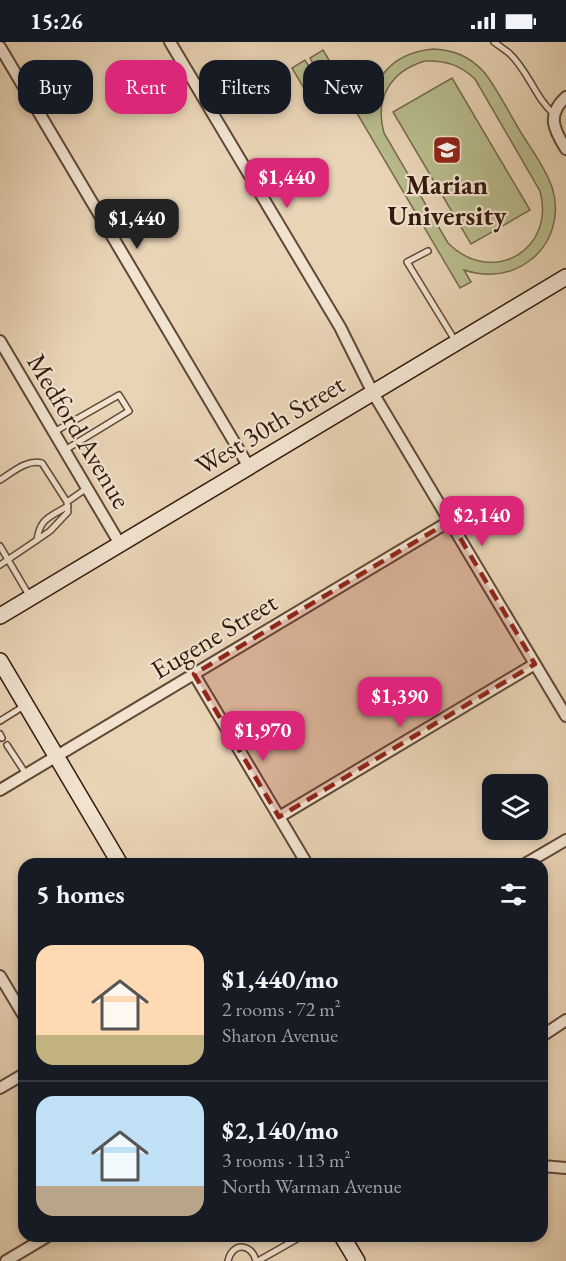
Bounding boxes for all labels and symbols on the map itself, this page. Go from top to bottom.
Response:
school or university icon: Marian University [431,134,463,166]
pin: $1,440 [238,158,336,209]
place label: Marian University [388,167,507,233]
pin: $1,440 [88,199,186,250]
street label: Medford Avenue [19,347,139,515]
street label: West 30th Street [189,366,351,483]
pin: $2,140 [433,496,531,547]
street label: Eugene Street [144,584,284,687]
pin: $1,390 [351,677,449,728]
pin: $1,970 [214,711,312,762]

